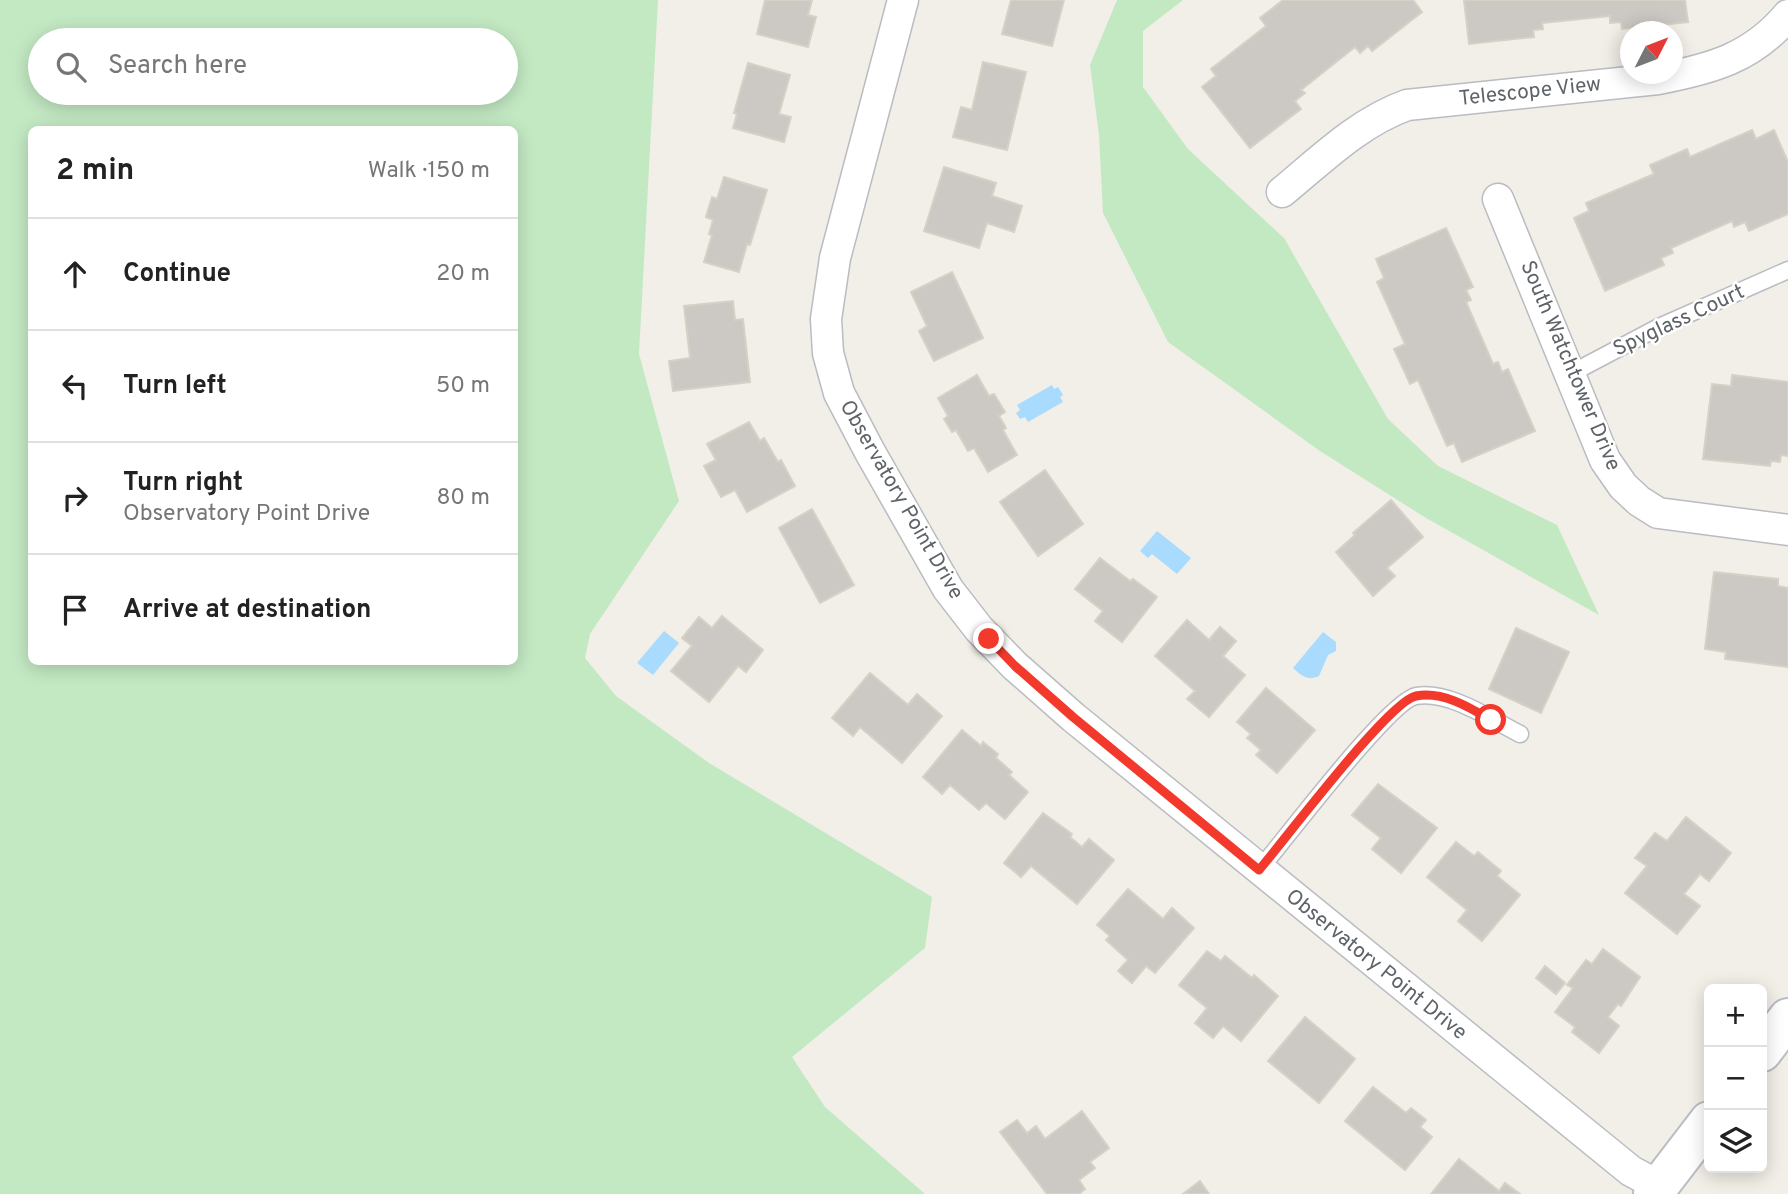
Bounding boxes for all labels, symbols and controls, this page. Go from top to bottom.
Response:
north arrow [1620,21,1683,84]
search box [28,28,518,105]
icon: search [52,48,90,86]
text: Search here [108,50,247,83]
street label: Telescope View [1458,71,1602,113]
text: 2 min [56,153,134,190]
text: Walk · 150 m [368,157,490,186]
icon: ahead [56,255,94,293]
street label: South Watchtower Drive [1513,257,1627,475]
text: Continue [123,258,231,291]
text: 20 m [436,260,490,289]
street label: Spyglass Court [1609,279,1749,363]
icon: left [56,367,94,405]
text: Turn left [123,370,227,403]
text: 50 m [436,372,490,401]
street label: Observatory Point Drive [833,396,969,604]
text: Turn right [123,467,243,500]
icon: right [56,479,94,517]
text: 80 m [437,484,490,513]
text: Observatory Point Drive [123,500,370,529]
icon: arrive [56,591,94,629]
text: Arrive at destination [123,594,371,627]
route end [973,623,1004,654]
route start [1475,704,1506,735]
street label: Observatory Point Drive [1280,883,1472,1047]
map controls [1704,984,1767,1173]
button: + [1704,984,1767,1047]
button: − [1704,1047,1767,1110]
button: layers [1704,1110,1767,1173]

